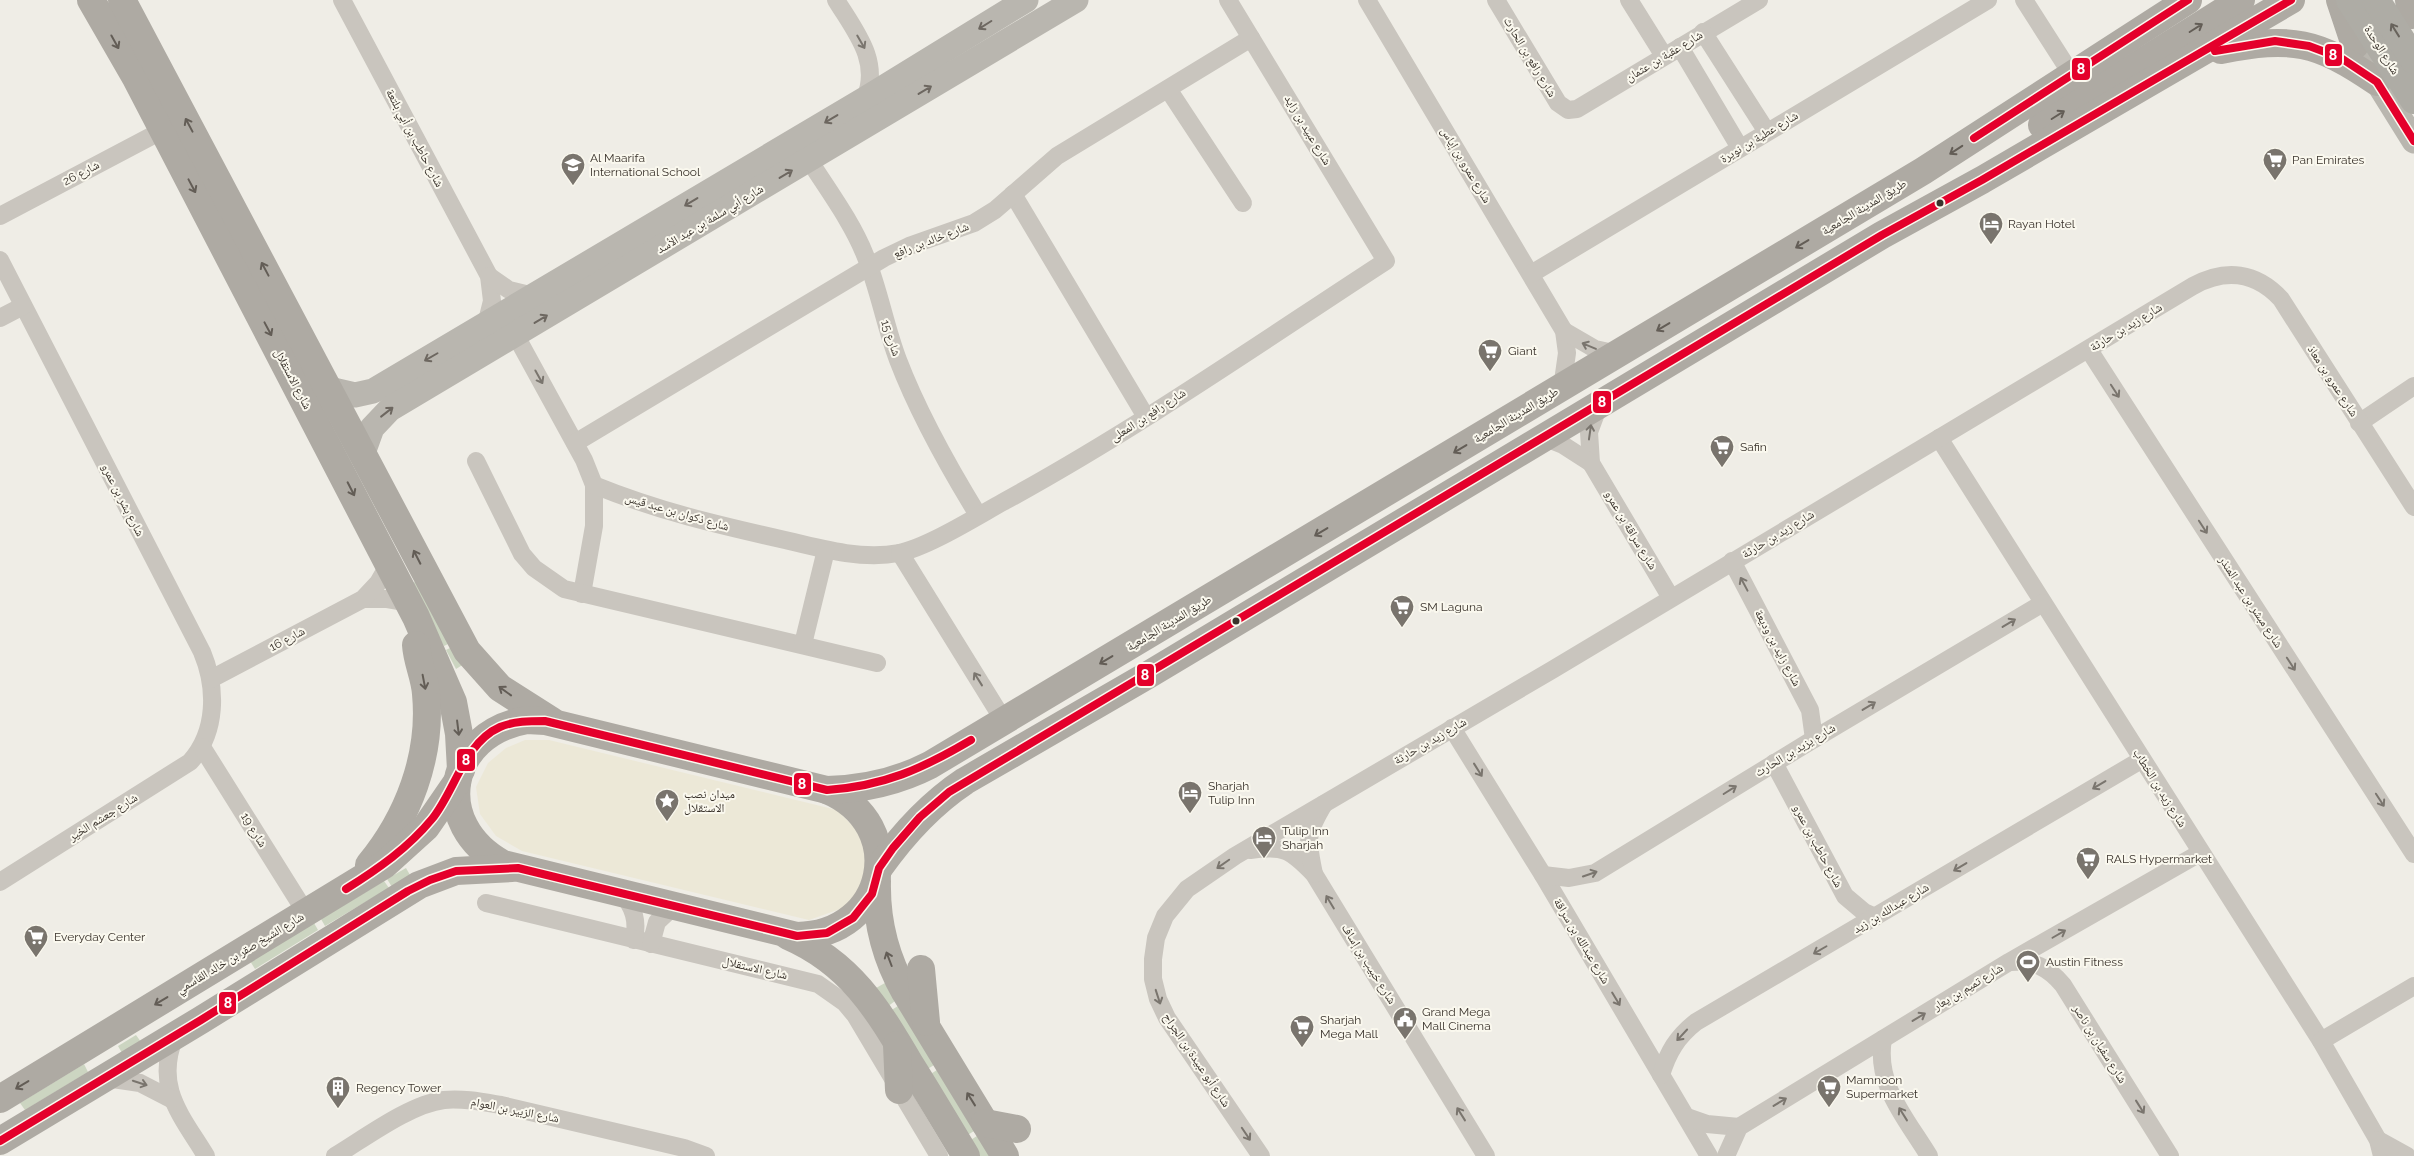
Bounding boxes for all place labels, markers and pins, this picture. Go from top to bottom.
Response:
supermarket icon: Pan Emirates [2262,147,2288,181]
place label: Al Maarifa International School [590,151,701,179]
school or university icon: Al Maarifa International School [560,152,586,186]
place label: Pan Emirates [2292,153,2365,167]
unlabelled marker [1935,198,1945,208]
hotel icon: Rayan Hotel [1978,211,2004,245]
place label: Rayan Hotel [2008,217,2076,231]
supermarket icon: Giant [1477,338,1503,372]
place label: Giant [1508,344,1537,358]
supermarket icon: Safin [1709,434,1735,468]
place label: Safin [1740,440,1767,454]
supermarket icon: SM Laguna [1389,594,1415,628]
place label: SM Laguna [1420,600,1483,614]
unlabelled marker [1231,616,1241,626]
place label: Sharjah Tulip Inn [1208,779,1255,807]
hotel icon: Sharjah Tulip Inn [1177,780,1203,814]
place label: ميدان نصب الاستقلال [684,787,735,815]
place icon: ميدان نصب الاستقلال [654,788,680,822]
place label: Tulip Inn Sharjah [1282,824,1329,852]
hotel icon: Tulip Inn Sharjah [1251,825,1277,859]
supermarket icon: RALS Hypermarket [2075,846,2101,880]
place label: RALS Hypermarket [2106,852,2212,866]
supermarket icon: Everyday Center [23,924,49,958]
place label: Everyday Center [54,930,146,944]
sports icon: Austin Fitness [2015,949,2041,983]
place label: Austin Fitness [2046,955,2123,969]
place label: Grand Mega Mall Cinema [1422,1005,1491,1033]
public building icon: Grand Mega Mall Cinema [1392,1006,1418,1040]
place label: Sharjah Mega Mall [1320,1013,1379,1041]
supermarket icon: Sharjah Mega Mall [1289,1014,1315,1048]
place label: Mamnoon Supermarket [1846,1073,1918,1101]
supermarket icon: Mamnoon Supermarket [1816,1074,1842,1108]
building icon: Regency Tower [325,1075,351,1109]
place label: Regency Tower [356,1081,442,1095]

